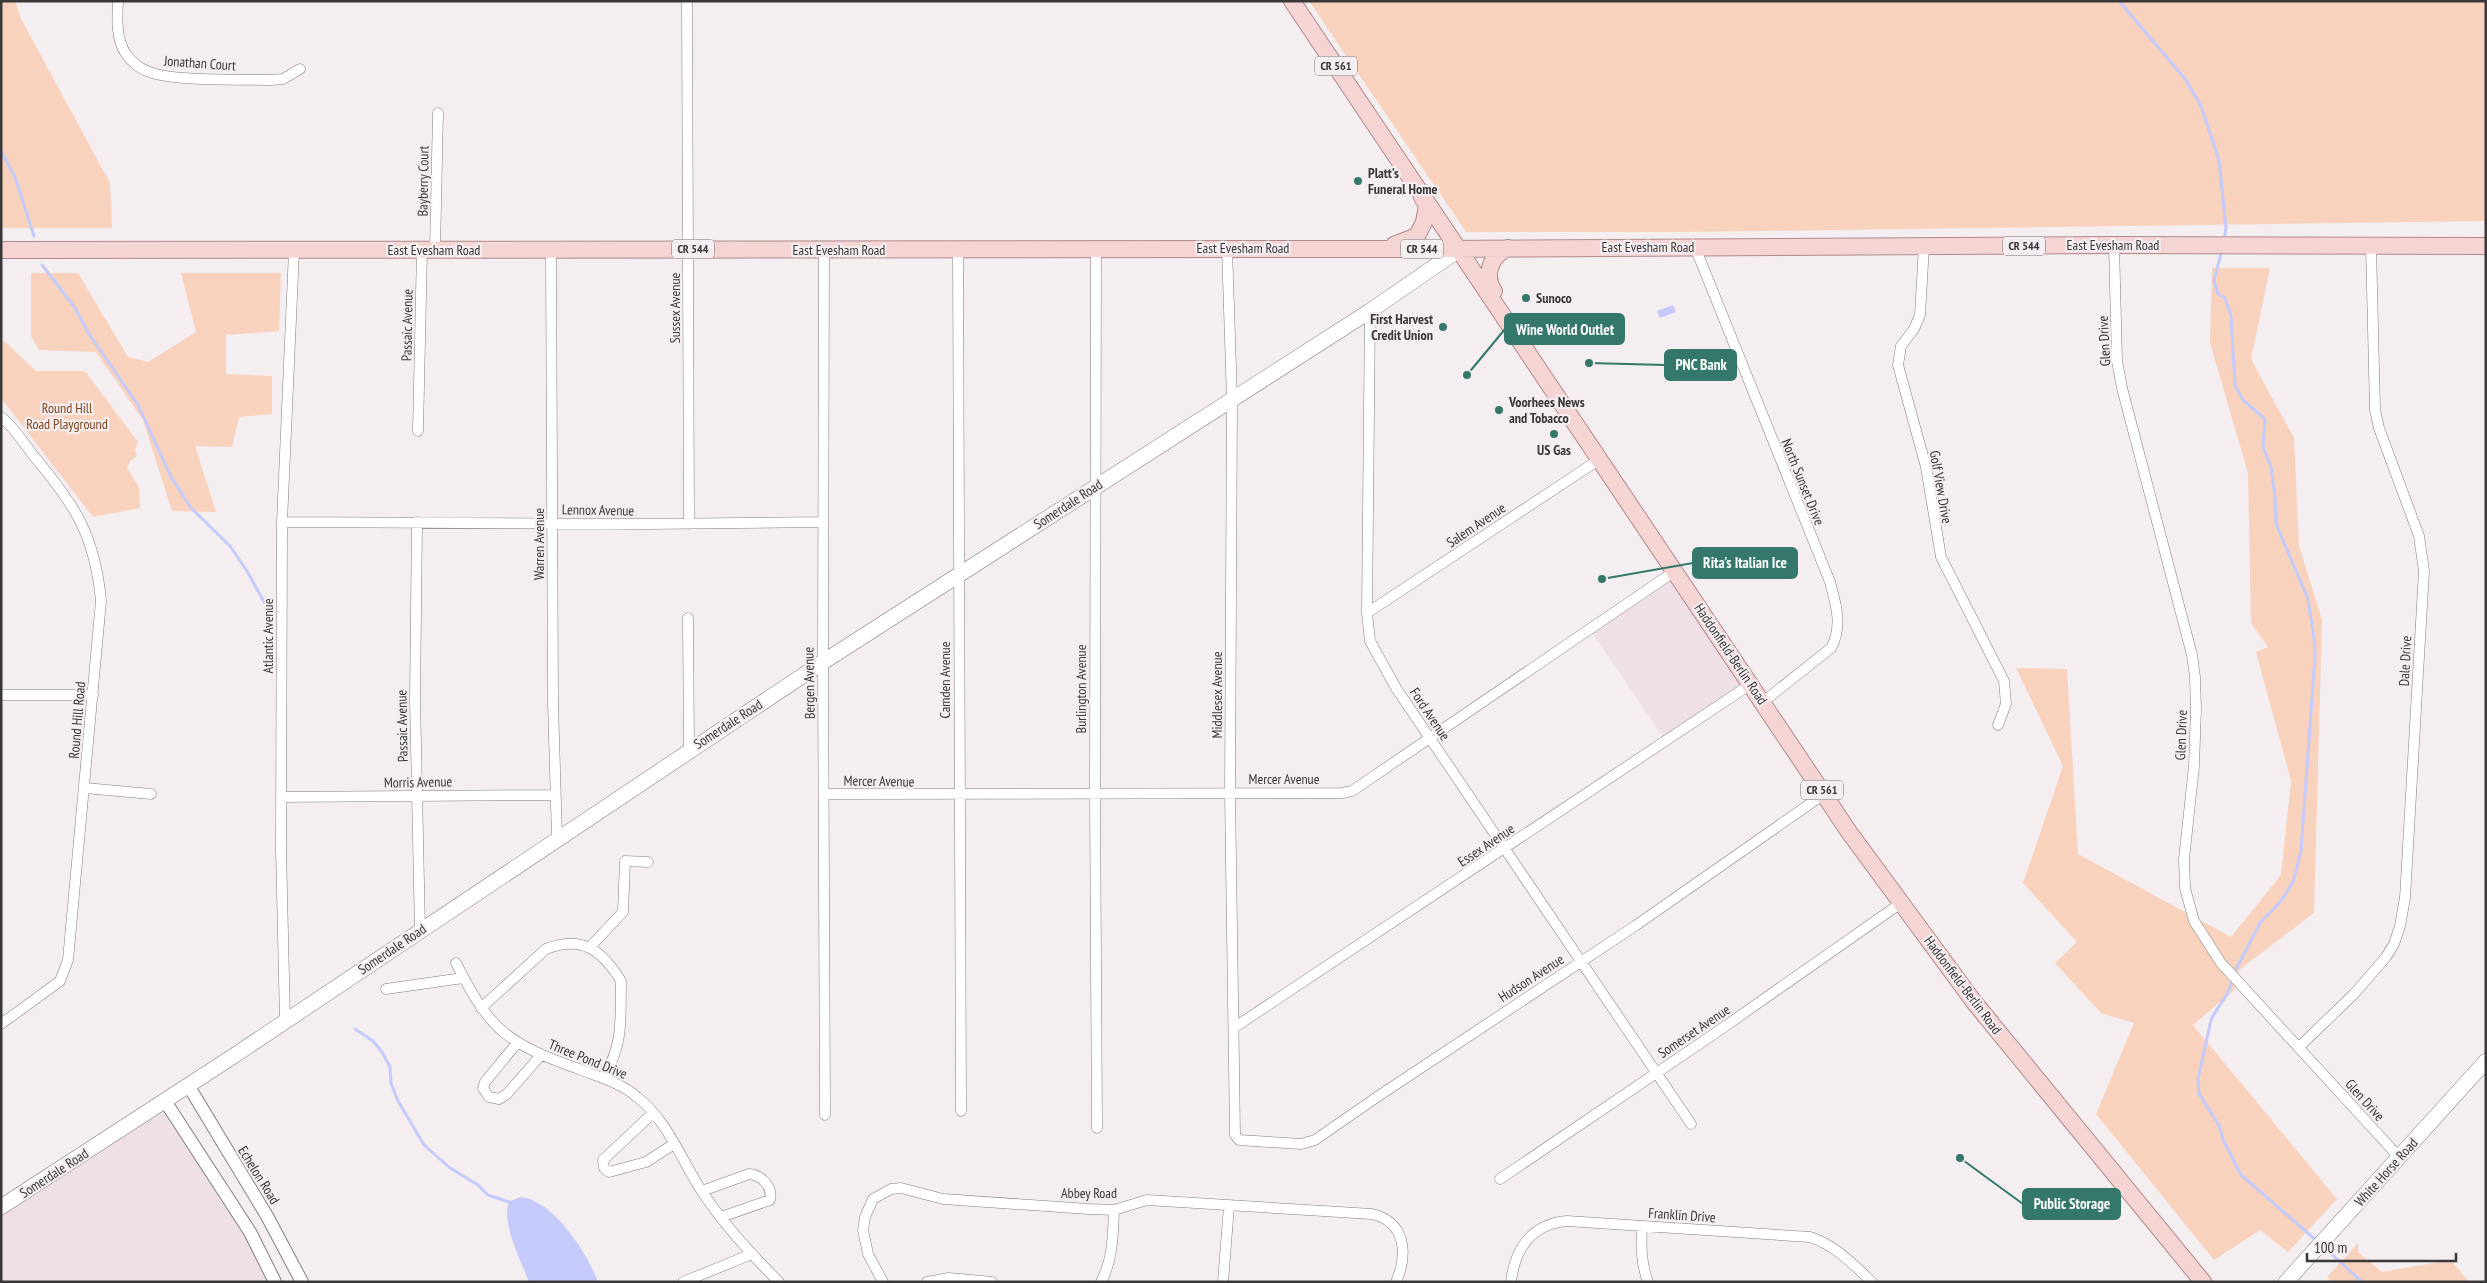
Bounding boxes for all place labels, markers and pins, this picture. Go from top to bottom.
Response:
place label: Platt's Funeral Home [1368,164,1438,198]
marker: Platt's Funeral Home [1352,175,1364,187]
place label: Sunoco [1536,289,1572,307]
marker: Sunoco [1520,292,1532,304]
place label: First Harvest Credit Union [1370,310,1433,344]
callout: Wine World Outlet [1505,314,1624,344]
marker: First Harvest Credit Union [1437,321,1449,333]
callout: PNC Bank [1665,350,1736,380]
place label: Voorhees News and Tobacco [1508,393,1585,427]
marker: Voorhees News and Tobacco [1493,404,1505,416]
marker: US Gas [1548,428,1560,440]
place label: US Gas [1537,441,1571,459]
callout: Rita's Italian Ice [1693,548,1797,578]
callout: Public Storage [2023,1189,2120,1219]

